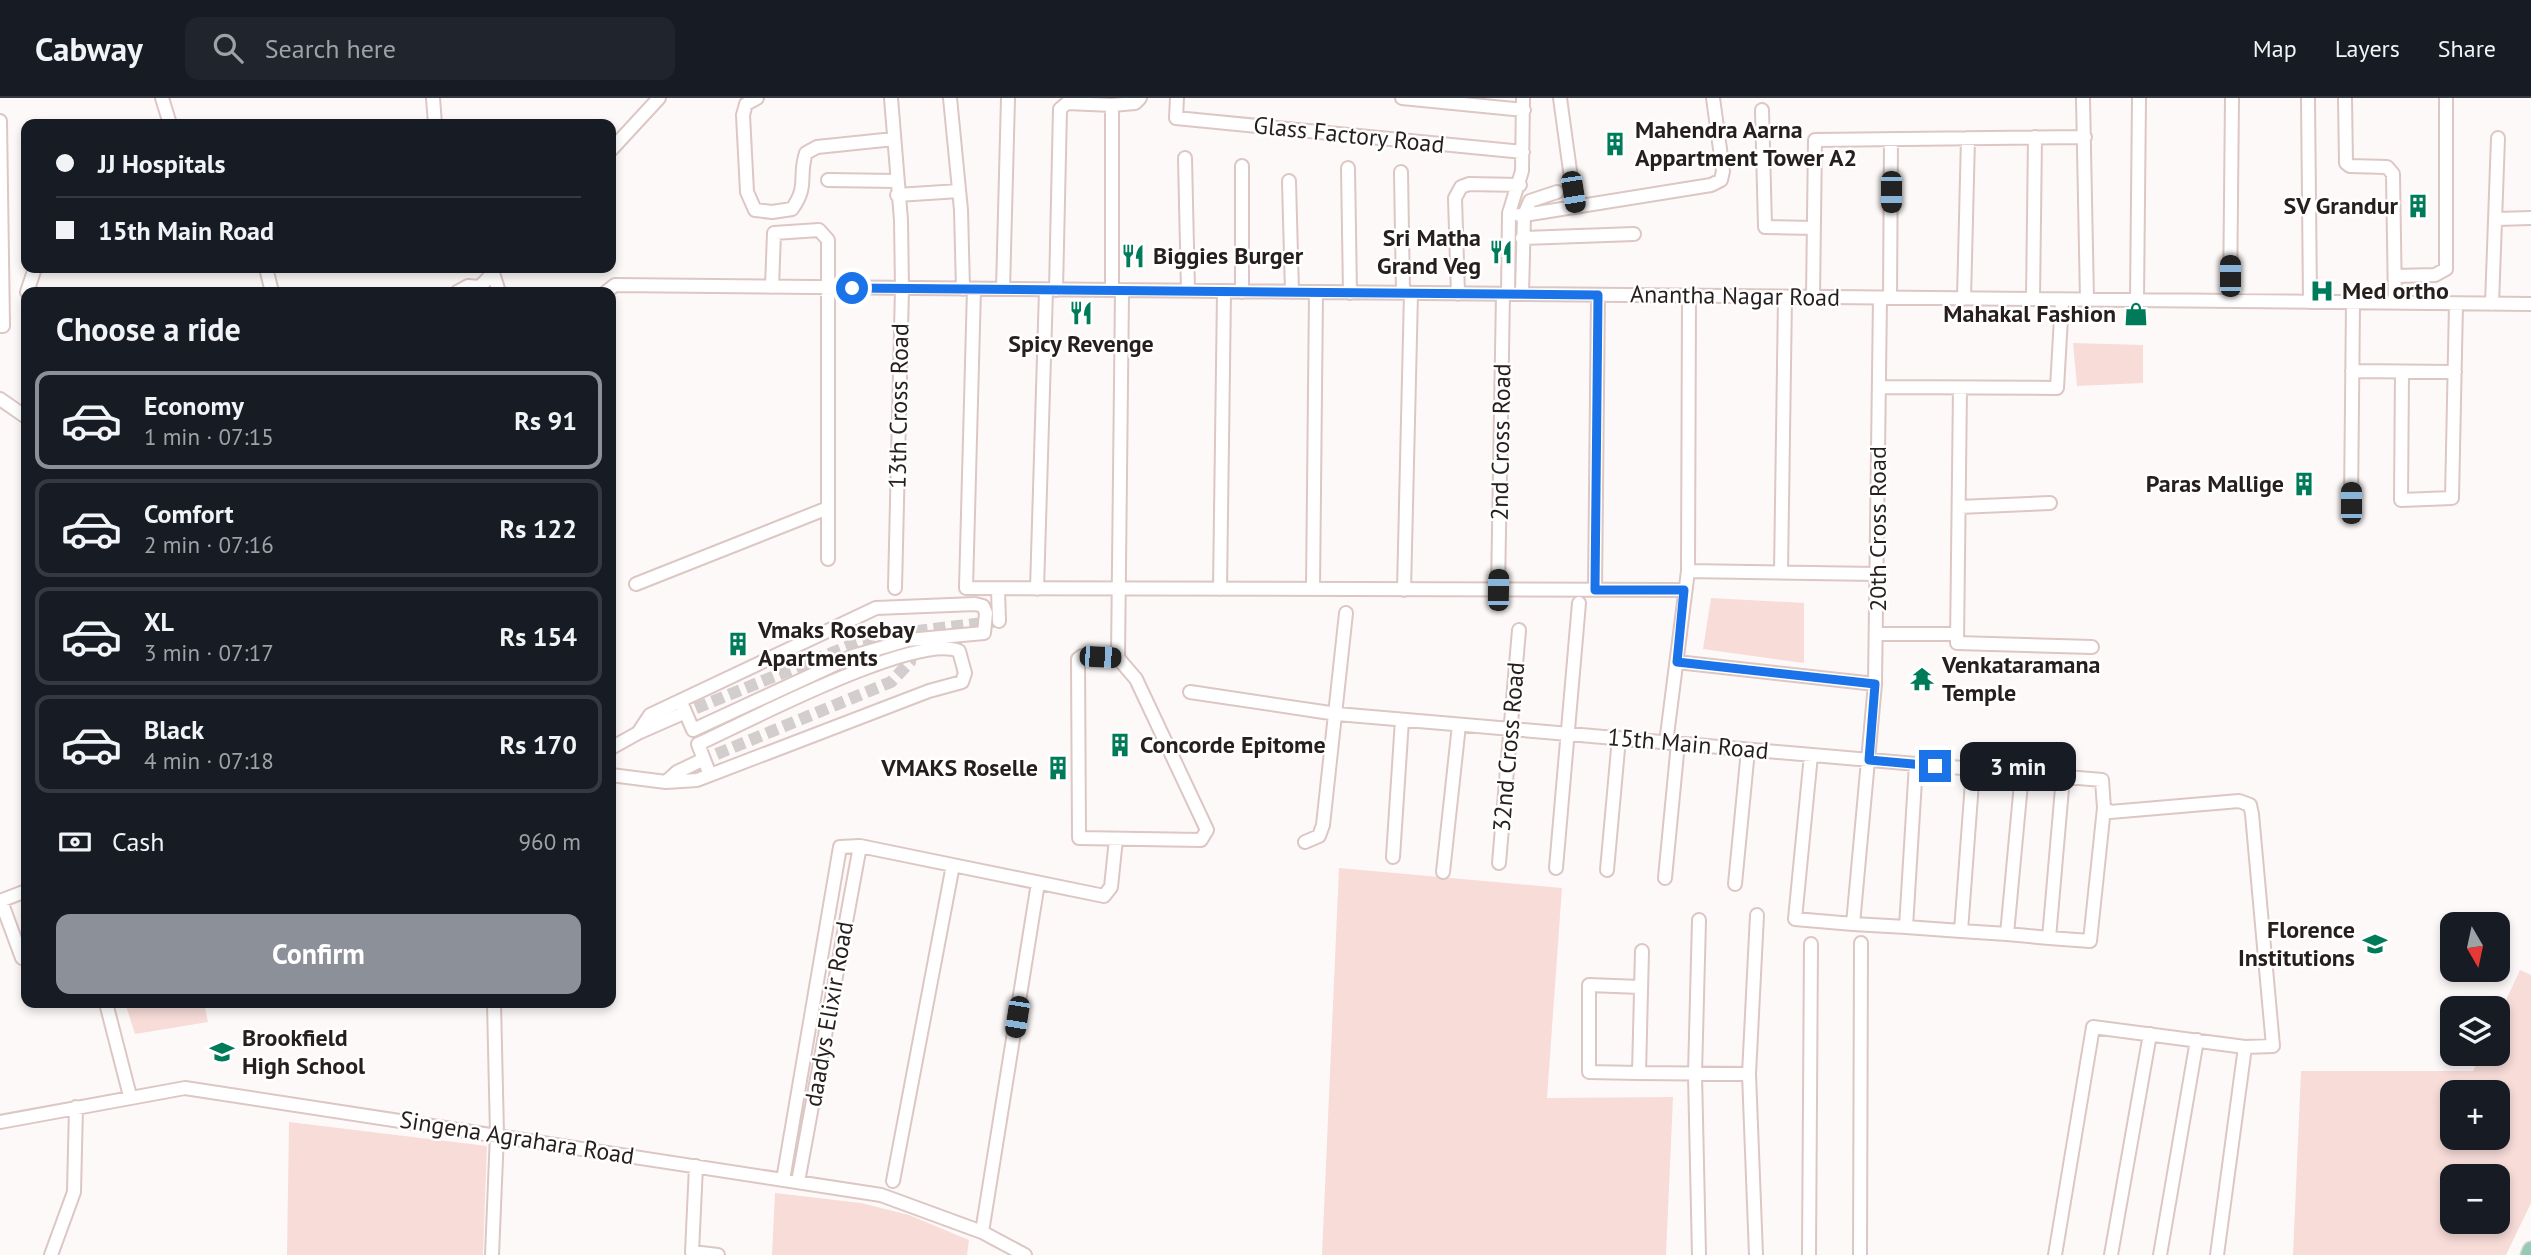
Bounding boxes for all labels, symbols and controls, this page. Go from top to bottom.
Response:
search box [185,17,675,80]
text: Cabway [35,27,143,70]
icon: search [209,29,247,67]
text: Search here [265,32,396,65]
text: Map [2253,33,2297,64]
text: Layers [2335,33,2400,64]
text: Share [2438,33,2496,64]
street label: Glass Factory Road [1252,109,1446,160]
place label: Mahendra Aarna Appartment Tower A2 [1635,114,1857,173]
building icon: Mahendra Aarna Appartment Tower A2 [1601,130,1629,158]
text: JJ Hospitals [98,147,225,180]
car [1560,170,1587,214]
car [1881,171,1902,213]
place label: SV Grandur [2283,190,2399,221]
building icon: SV Grandur [2404,192,2432,220]
text: 15th Main Road [98,214,274,247]
place label: Sri Matha Grand Veg [1377,222,1481,281]
restaurant icon: Sri Matha Grand Veg [1487,238,1515,266]
place label: Biggies Burger [1153,240,1304,271]
restaurant icon: Biggies Burger [1119,242,1147,270]
car [2220,255,2241,297]
route start [836,272,868,304]
place label: Med ortho [2342,275,2449,306]
hospital icon: Med ortho [2308,277,2336,305]
street label: Anantha Nagar Road [1630,278,1840,313]
place label: Mahakal Fashion [1943,298,2116,329]
restaurant icon: Spicy Revenge [1067,299,1095,327]
shop icon: Mahakal Fashion [2122,300,2150,328]
text: Choose a ride [56,308,241,350]
street label: 13th Cross Road [882,323,915,489]
place label: Spicy Revenge [1008,328,1154,359]
street label: 2nd Cross Road [1484,363,1517,521]
icon: car [60,389,123,452]
text: Economy [144,389,244,422]
text: Rs 91 [514,404,577,437]
text: 1 min · 07:15 [144,422,274,451]
street label: 20th Cross Road [1862,446,1893,612]
place label: Paras Mallige [2146,468,2284,499]
building icon: Paras Mallige [2290,470,2318,498]
car [2341,482,2362,524]
icon: car [60,497,123,560]
text: Comfort [144,497,234,530]
text: Rs 122 [500,512,577,545]
text: 2 min · 07:16 [144,530,274,559]
car [1488,569,1509,611]
icon: car [60,605,123,668]
text: XL [144,605,174,638]
place label: Vmaks Rosebay Apartments [757,614,916,673]
text: Rs 154 [500,620,577,653]
building icon: Vmaks Rosebay Apartments [724,630,752,658]
text: 3 min · 07:17 [144,638,274,667]
car [1079,645,1122,669]
place label: Venkataramana Temple [1941,649,2100,708]
street label: 32nd Cross Road [1486,661,1531,833]
temple icon: Venkataramana Temple [1908,665,1936,693]
icon: car [60,713,123,776]
text: Black [144,713,204,746]
street label: 15th Main Road [1606,721,1770,766]
text: Rs 170 [500,728,577,761]
place label: Concorde Epitome [1140,729,1326,760]
building icon: Concorde Epitome [1106,731,1134,759]
callout: 3 min [1960,742,2075,790]
text: 4 min · 07:18 [144,746,274,775]
route end [1919,750,1951,782]
place label: VMAKS Roselle [880,752,1038,783]
text: 3 min [1990,752,2046,781]
building icon: VMAKS Roselle [1044,754,1072,782]
icon: cash [56,823,94,861]
text: Cash [112,825,164,858]
text: 960 m [519,827,581,856]
north arrow [2440,912,2510,982]
map controls [2440,912,2510,1234]
button: Confirm [56,914,581,994]
place label: Florence Institutions [2238,914,2355,973]
street label: daadys Elixir Road [797,919,860,1109]
school or university icon: Florence Institutions [2361,930,2389,958]
car [1004,995,1031,1039]
button: layers [2440,996,2510,1066]
place label: Brookfield High School [242,1022,366,1081]
school or university icon: Brookfield High School [208,1038,236,1066]
button: + [2440,1080,2510,1150]
street label: Singena Agrahara Road [398,1104,637,1171]
button: − [2440,1164,2510,1234]

